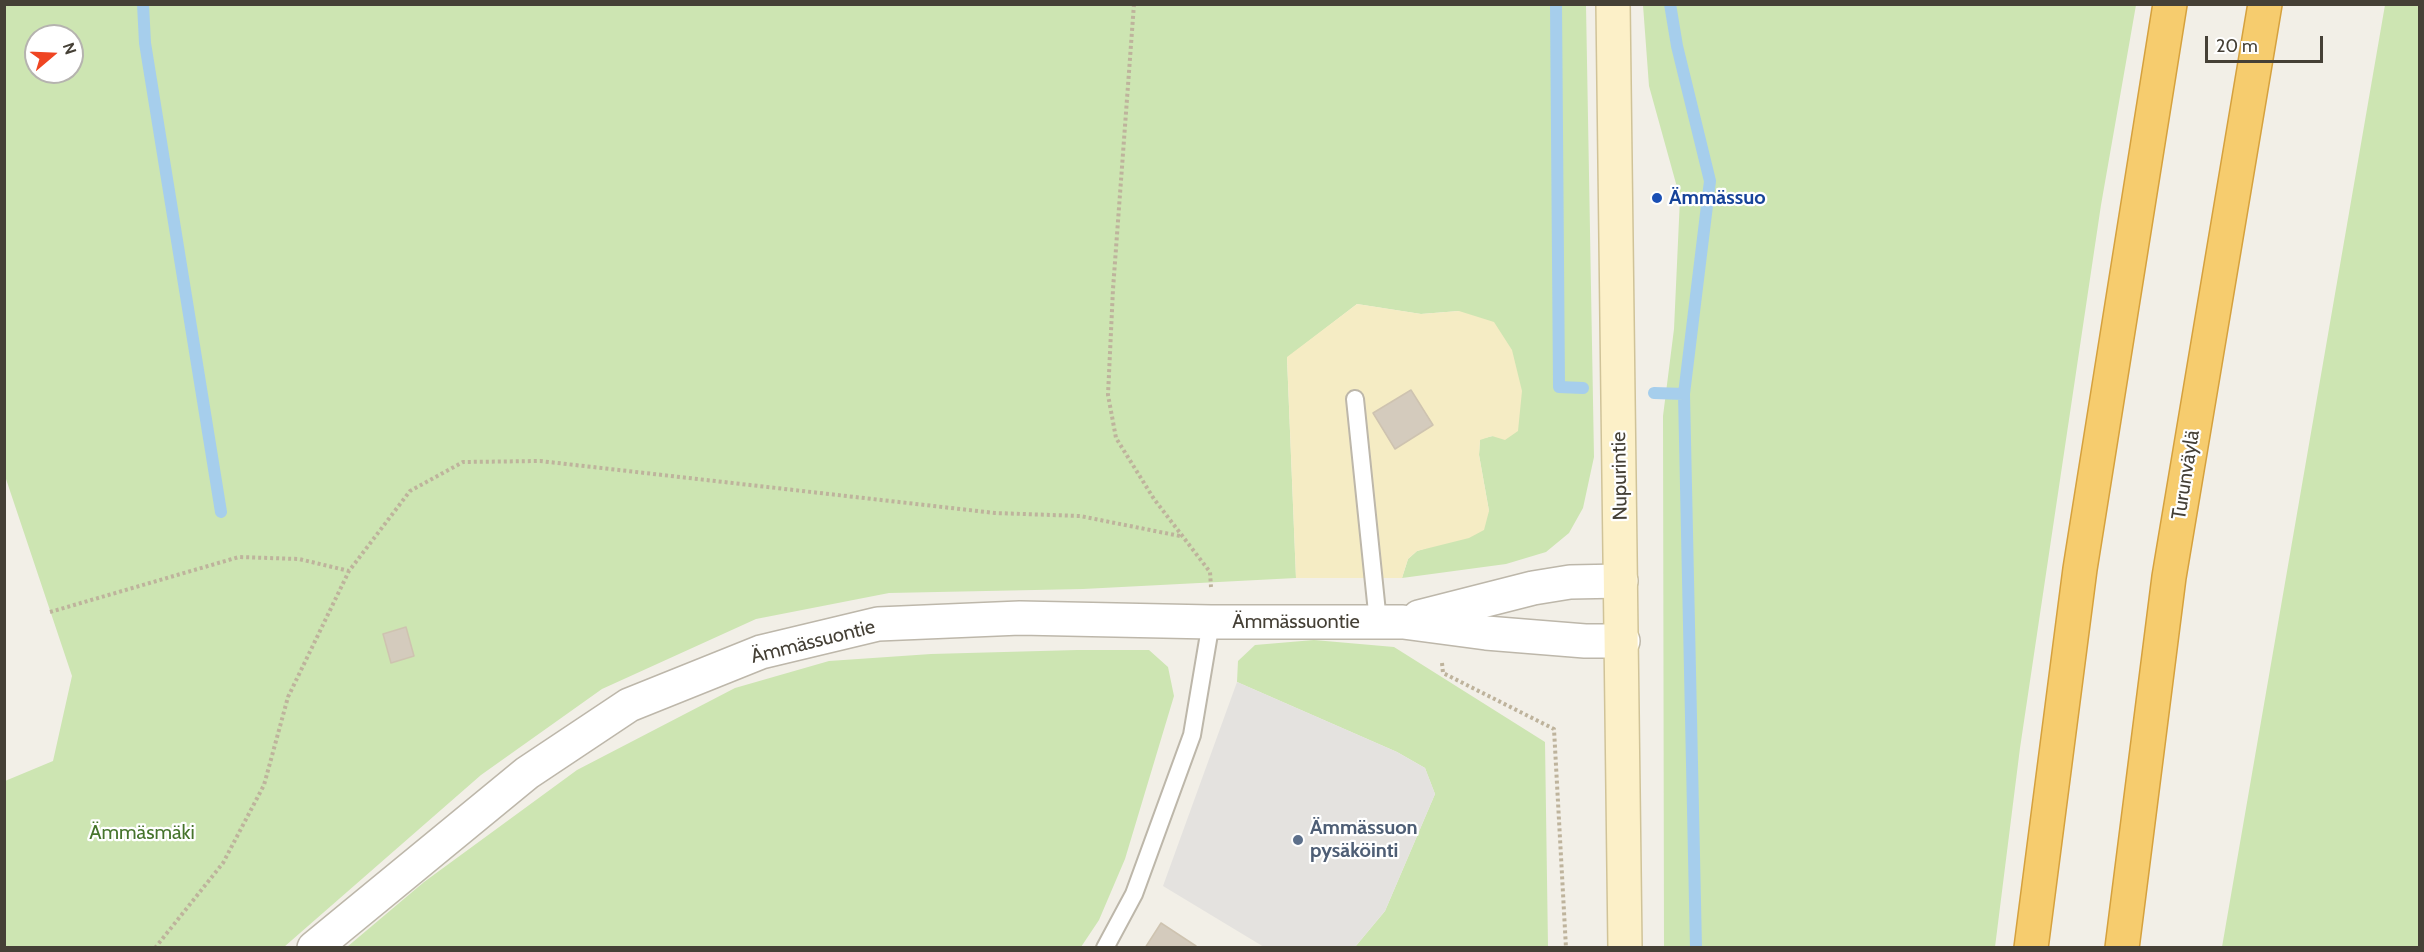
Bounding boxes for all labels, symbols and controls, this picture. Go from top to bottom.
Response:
north arrow [24,24,84,84]
scale bar [2208,24,2326,62]
text: 20 m [2216,35,2258,57]
text: N [59,40,80,57]
place label: Ämmässuo [1669,186,1766,210]
marker: Ämmässuo [1650,191,1664,205]
street label: Turunväylä [2167,428,2205,522]
street label: Nupurintie [1607,431,1633,521]
street label: Ämmässuontie [1232,610,1360,634]
street label: Ämmässuontie [748,615,878,669]
place label: Ämmässuon pysäköinti [1310,816,1418,863]
park label: Ämmäsmäki [89,821,195,845]
marker: Ämmässuon pysäköinti [1291,833,1305,847]

